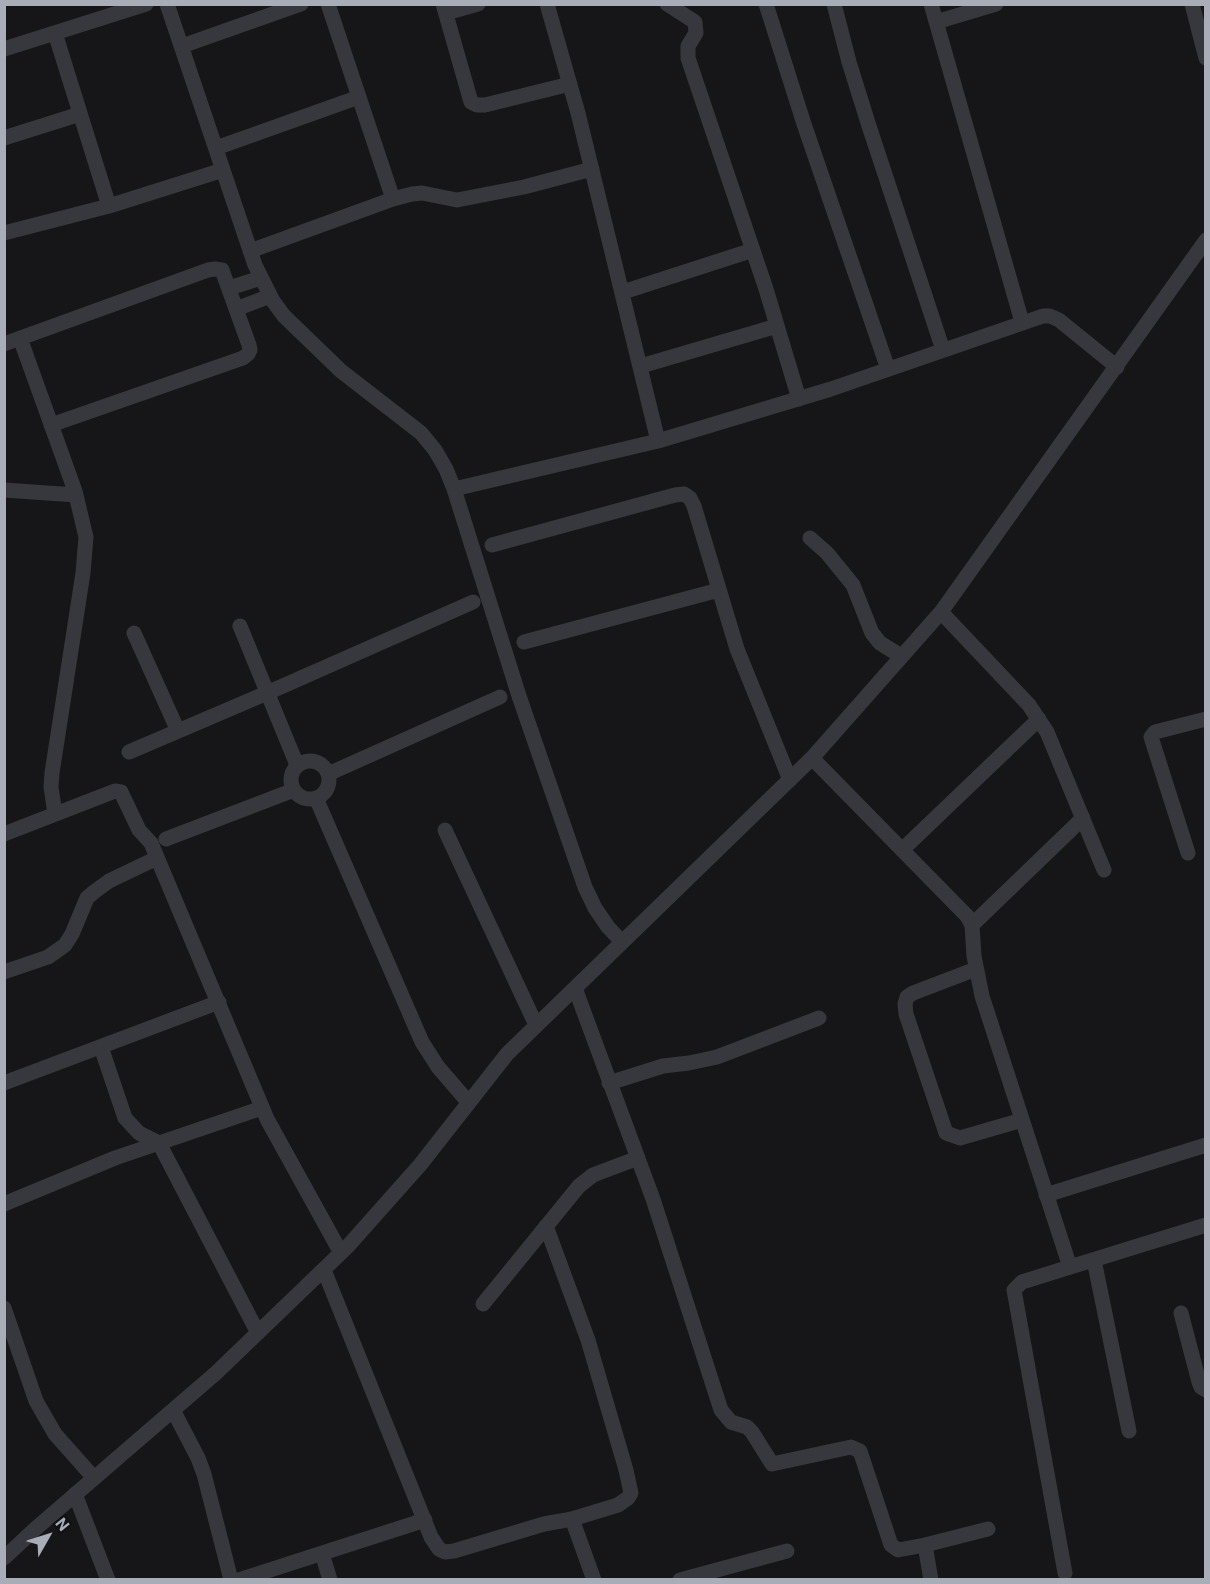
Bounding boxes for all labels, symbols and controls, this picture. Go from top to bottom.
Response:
north arrow [18,1506,78,1566]
text: N [51,1514,73,1535]

